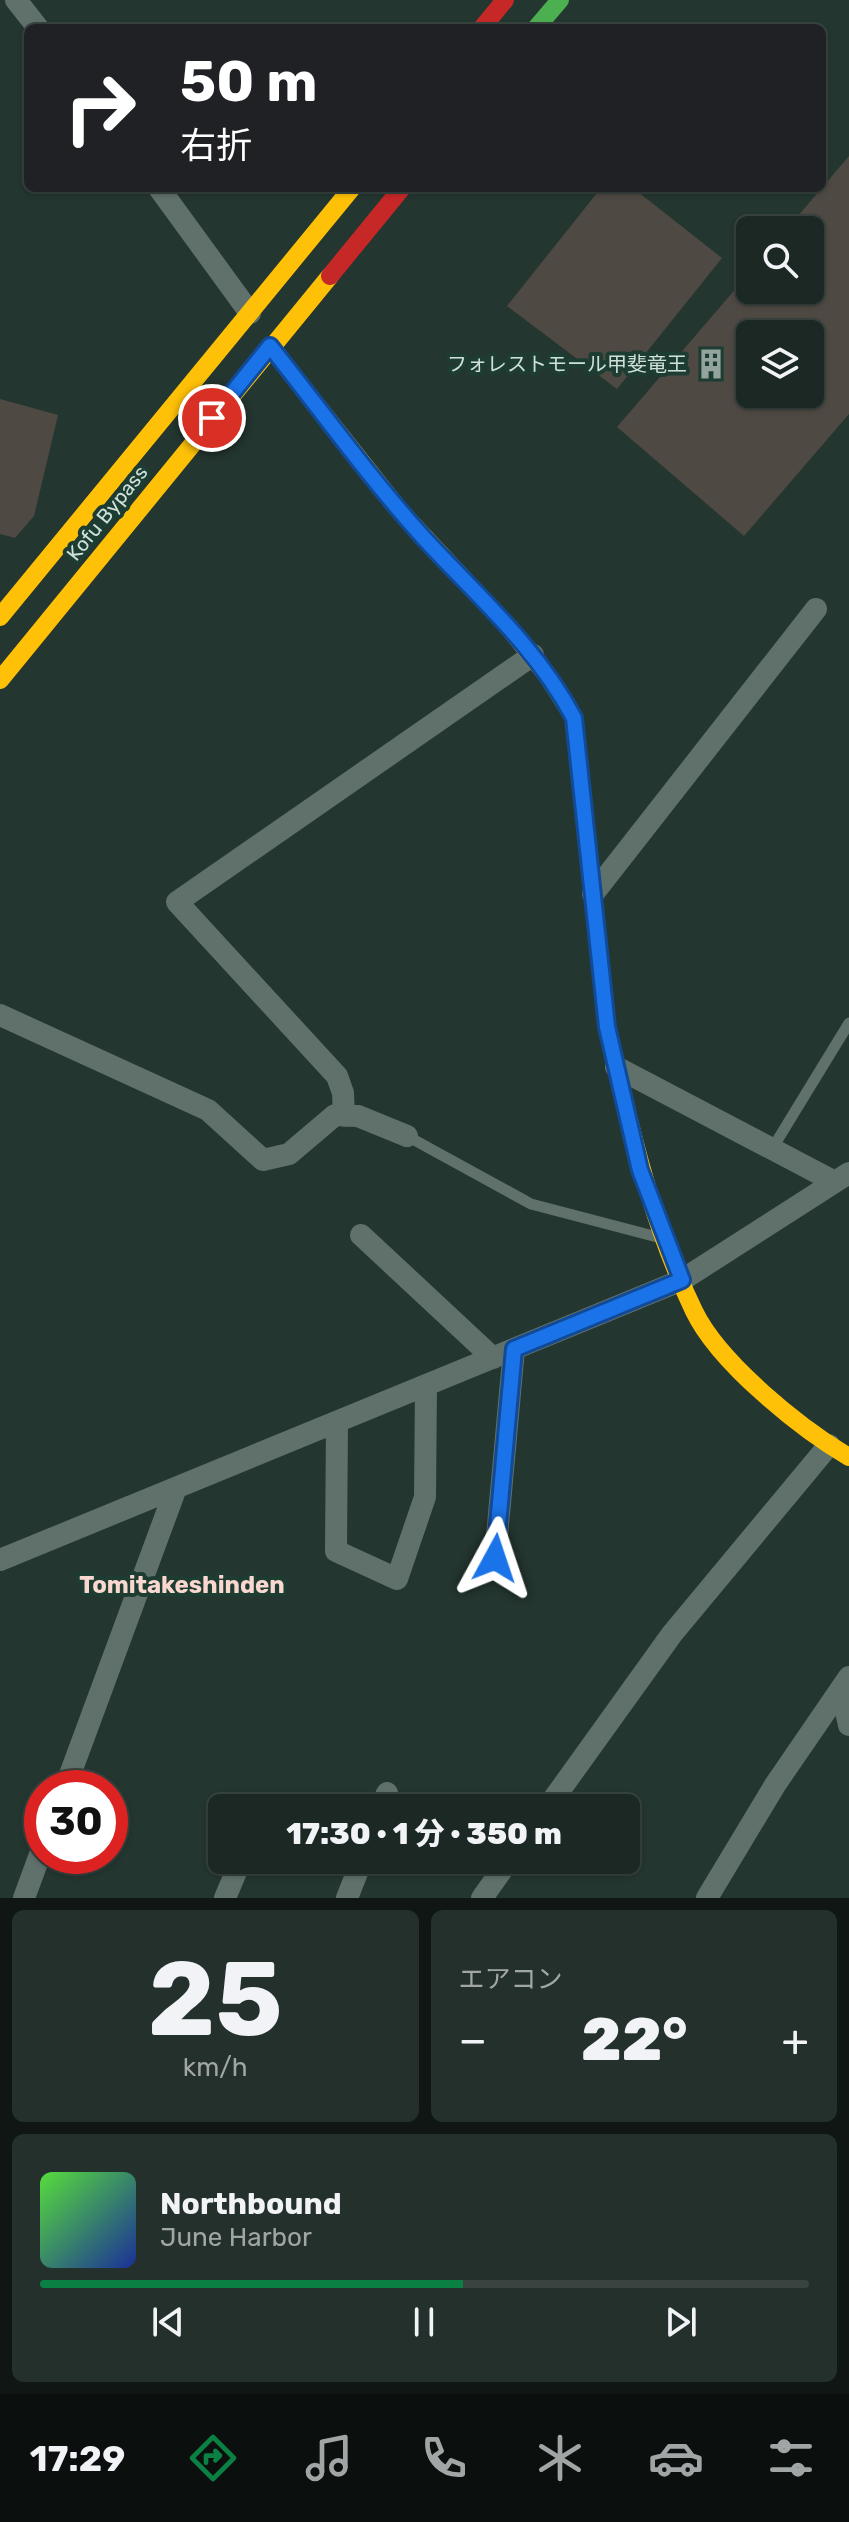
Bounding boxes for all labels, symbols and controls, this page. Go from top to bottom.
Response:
text: 50 m [180,49,317,115]
icon: right [48,56,152,160]
text: 右折 [180,124,252,167]
map controls [736,216,824,408]
button: search [736,216,824,304]
button: layers [736,320,824,408]
building icon: フォレストモール甲斐竜王 [694,347,728,381]
place label: フォレストモール甲斐竜王 [447,352,687,376]
pin [178,384,246,452]
icon: arrive [190,396,234,440]
street label: Kofu Bypass [61,461,153,565]
position arrow [453,1516,537,1600]
district label: Tomitakeshinden [79,1571,285,1599]
speed limit sign: 30 [24,1770,128,1874]
text: 17:30 · 1 分 · 350 m [286,1816,562,1852]
text: 25 [148,1938,283,2061]
text: エアコン [459,1964,563,1995]
text: 22° [581,2004,688,2075]
text: − [459,2014,487,2066]
text: + [782,2014,809,2066]
text: km/h [183,2052,248,2083]
text: Northbound [160,2186,342,2222]
text: June Harbor [160,2222,312,2253]
icon: previous [146,2300,190,2344]
icon: pause [402,2300,446,2344]
icon: next [659,2300,703,2344]
icon: directions [185,2430,241,2486]
icon: music [301,2430,357,2486]
icon: phone [416,2430,472,2486]
icon: climate [532,2430,588,2486]
icon: car [648,2430,704,2486]
icon: filters [763,2430,819,2486]
text: 17:29 [30,2437,125,2480]

